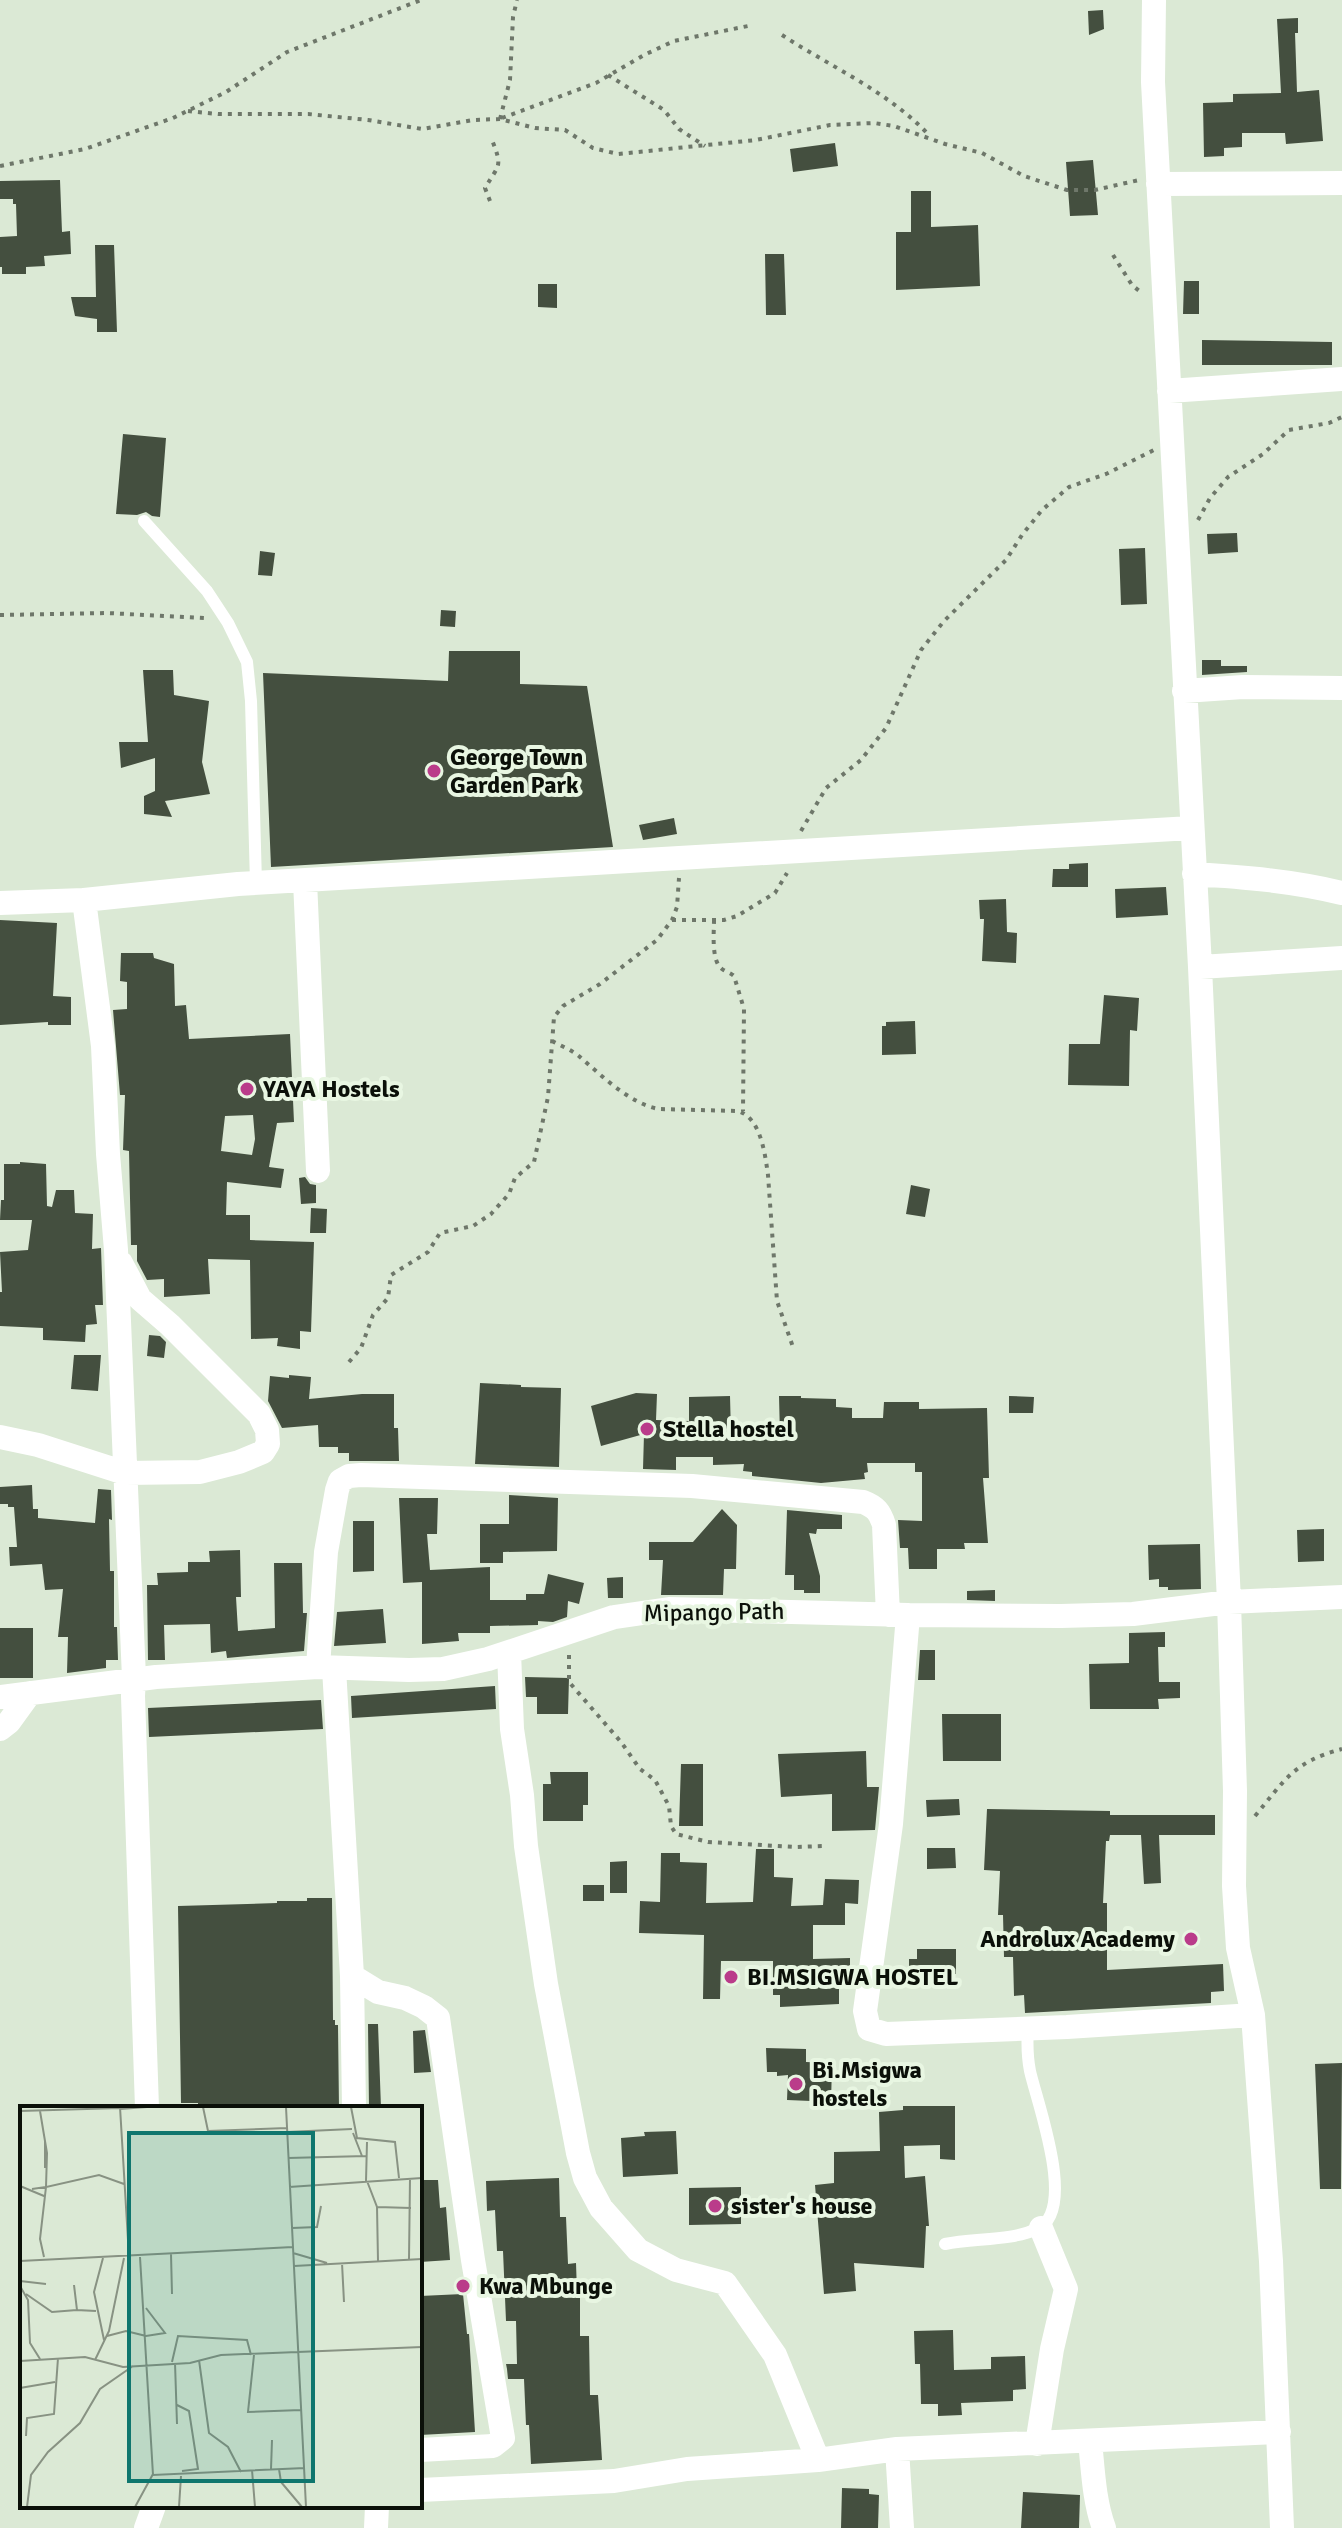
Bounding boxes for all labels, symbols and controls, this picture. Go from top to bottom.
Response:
place label: George Town Garden Park [450,742,583,800]
marker: George Town Garden Park [425,762,443,780]
place label: YAYA Hostels [262,1074,400,1104]
marker: YAYA Hostels [238,1080,256,1098]
place label: Stella hostel [663,1414,794,1444]
marker: Stella hostel [638,1420,656,1438]
street label: Mipango Path [643,1596,785,1628]
place label: Androlux Academy [980,1924,1175,1954]
marker: Androlux Academy [1182,1930,1200,1948]
place label: BI.MSIGWA HOSTEL [747,1962,959,1992]
marker: BI.MSIGWA HOSTEL [722,1968,740,1986]
place label: Bi.Msigwa hostels [812,2055,922,2113]
marker: Bi.Msigwa hostels [787,2075,805,2093]
inset map [20,2106,422,2508]
place label: sister's house [731,2191,873,2221]
marker: sister's house [706,2197,724,2215]
place label: Kwa Mbunge [479,2271,613,2301]
marker: Kwa Mbunge [454,2277,472,2295]

